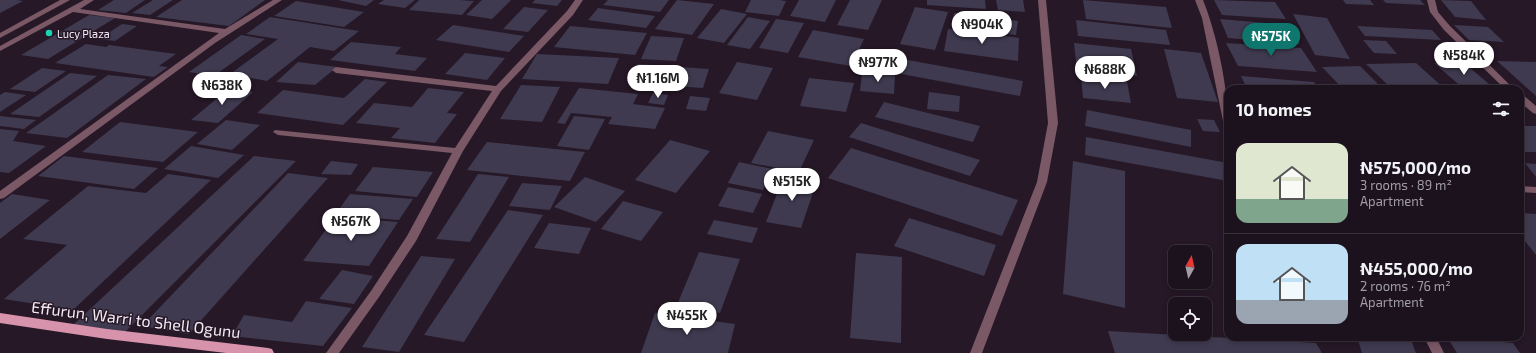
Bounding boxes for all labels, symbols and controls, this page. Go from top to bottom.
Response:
pin: ₦904K [954,11,1010,45]
text: ₦904K [961,16,1003,32]
pin: ₦575K [1243,23,1299,57]
place label: Lucy Plaza [57,27,110,40]
marker: Lucy Plaza [44,28,54,38]
text: ₦575K [1251,28,1291,44]
pin: ₦584K [1436,42,1492,76]
text: ₦584K [1443,47,1485,63]
pin: ₦977K [850,49,906,83]
text: ₦977K [858,54,898,70]
pin: ₦688K [1077,56,1133,90]
text: ₦688K [1084,61,1126,77]
pin: ₦1.16M [625,65,691,99]
text: ₦1.16M [636,70,680,86]
pin: ₦638K [194,72,250,106]
text: ₦638K [201,77,243,93]
icon: filters [1490,98,1512,120]
text: 10 homes [1236,99,1312,119]
text: ₦575,000/mo [1360,157,1471,177]
icon: home [1268,159,1316,207]
pin: ₦515K [764,168,820,202]
text: ₦515K [773,173,811,189]
text: 3 rooms · 89 m² [1360,177,1452,193]
text: Apartment [1360,193,1424,209]
pin: ₦567K [323,208,379,242]
text: ₦567K [331,213,371,229]
north arrow [1168,245,1212,289]
map controls [1168,245,1212,341]
text: ₦455,000/mo [1360,258,1473,278]
icon: home [1268,260,1316,308]
text: 2 rooms · 76 m² [1360,278,1451,294]
text: Apartment [1360,294,1424,310]
street label: Effurun, Warri to Shell Ogunu [30,297,242,341]
button: locate [1168,297,1212,341]
pin: ₦455K [659,302,715,336]
text: ₦455K [667,307,707,323]

